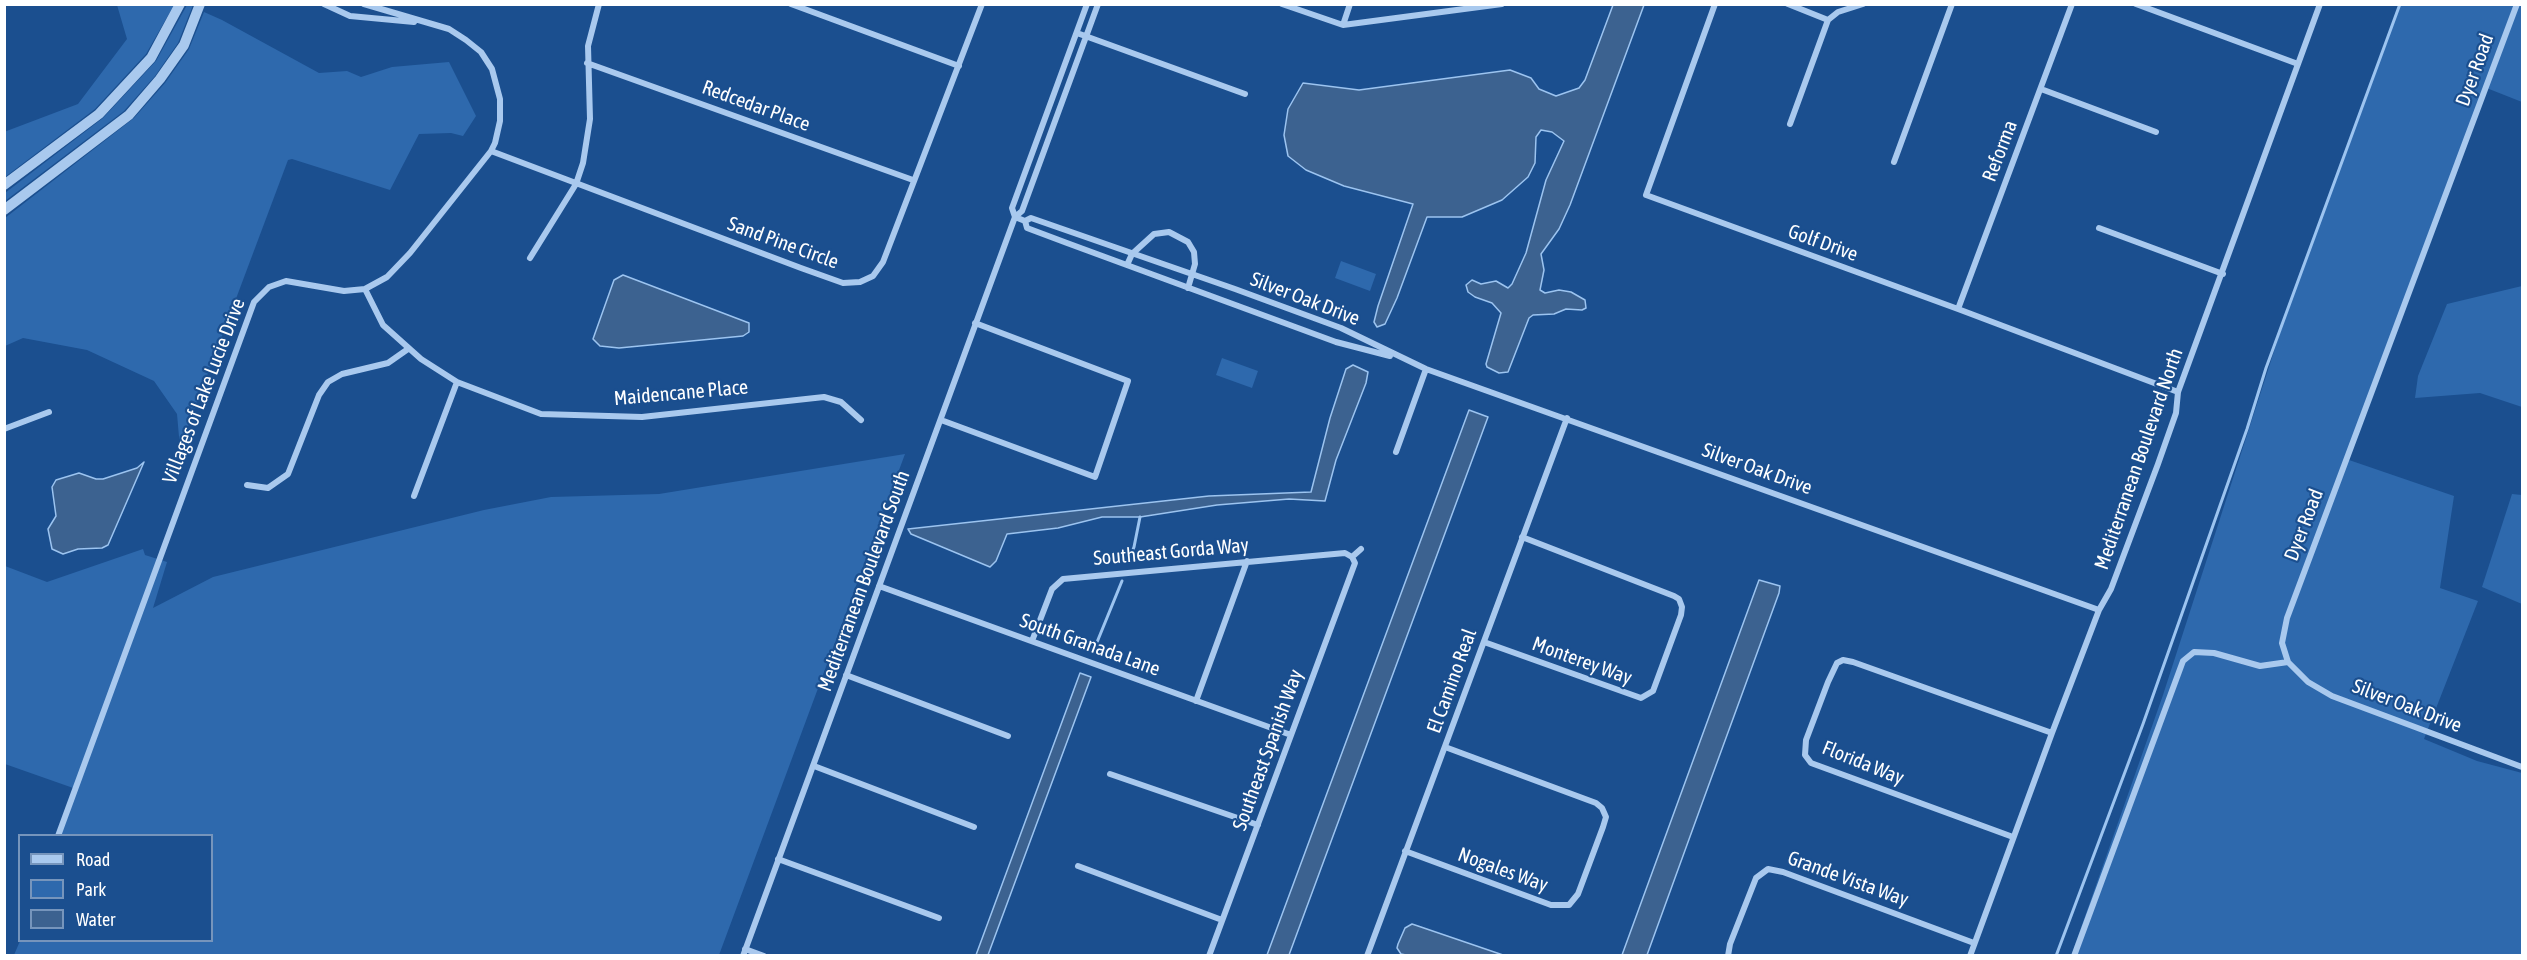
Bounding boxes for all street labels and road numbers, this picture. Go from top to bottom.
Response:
street label: Dyer Road [2451,31,2499,109]
street label: Redcedar Place [699,75,813,137]
street label: Reforma [1977,117,2023,185]
street label: Sand Pine Circle [724,212,842,274]
street label: Golf Drive [1785,219,1861,267]
street label: Silver Oak Drive [1247,267,1363,331]
street label: Villages of Lake Lucie Drive [158,295,250,487]
street label: Mediterranean Boulevard North [2090,345,2188,573]
street label: Maidencane Place [613,375,749,411]
street label: Silver Oak Drive [1699,438,1815,500]
street label: Mediterranean Boulevard South [813,467,915,695]
street label: Dyer Road [2279,486,2329,564]
street label: Southeast Gorda Way [1092,533,1250,571]
street label: South Granada Lane [1017,609,1163,681]
street label: El Camino Real [1422,626,1482,736]
street label: Monterey Way [1529,632,1635,690]
street label: Southeast Spanish Way [1228,666,1308,834]
street label: Silver Oak Drive [2349,674,2465,738]
street label: Florida Way [1819,736,1907,790]
street label: Nogales Way [1455,843,1551,897]
street label: Grande Vista Way [1784,846,1912,912]

